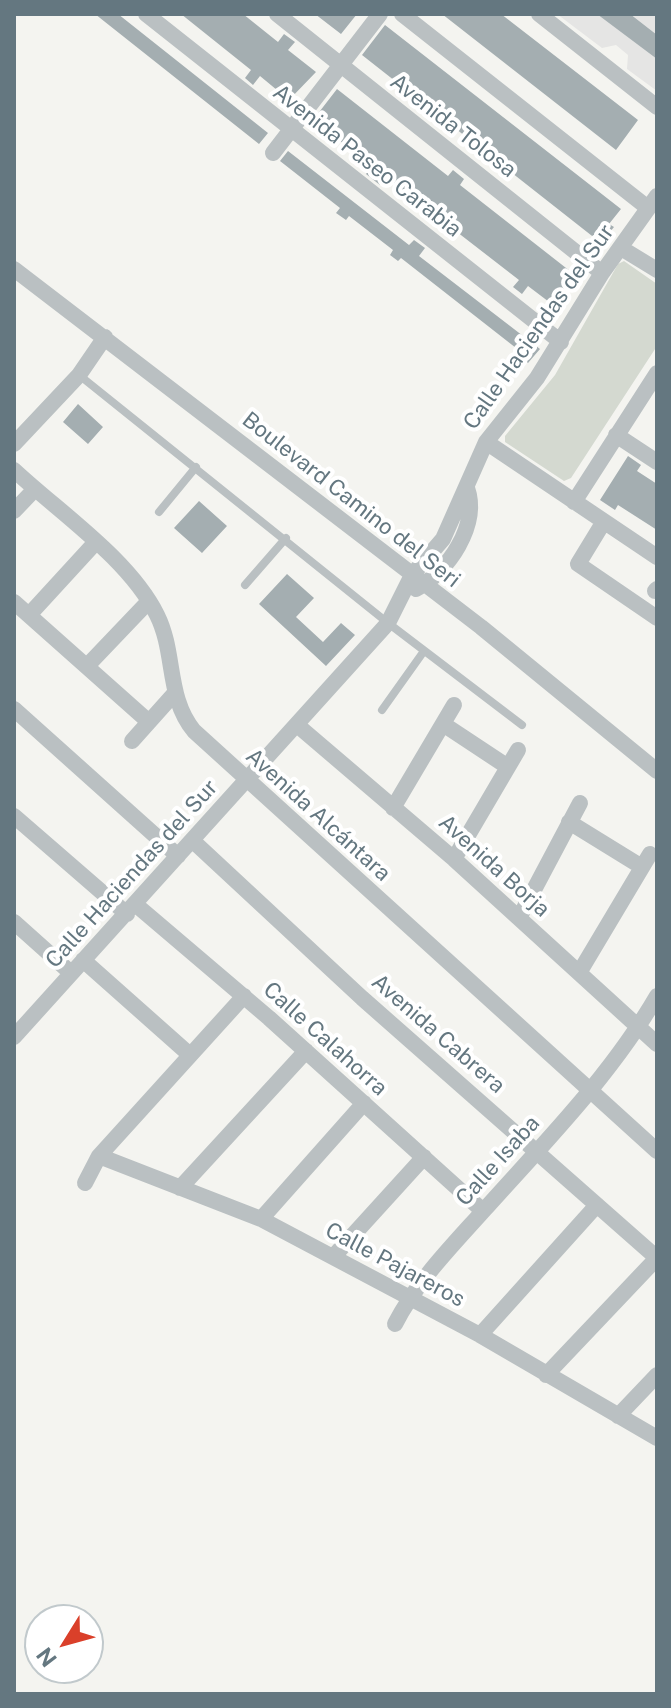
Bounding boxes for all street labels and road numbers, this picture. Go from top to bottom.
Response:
street label: Avenida Tolosa [385,69,521,183]
street label: Avenida Paseo Carabia [268,79,466,243]
street label: Calle Haciendas del Sur [458,219,620,435]
street label: Boulevard Camino del Seri [237,407,465,593]
street label: Avenida Alcántara [240,743,396,887]
street label: Calle Haciendas del Sur [40,774,224,974]
street label: Avenida Borja [433,809,555,923]
street label: Avenida Cabrera [366,969,510,1099]
street label: Calle Calahorra [258,977,392,1101]
street label: Calle Isaba [451,1111,545,1211]
street label: Calle Pajareros [321,1217,469,1313]

